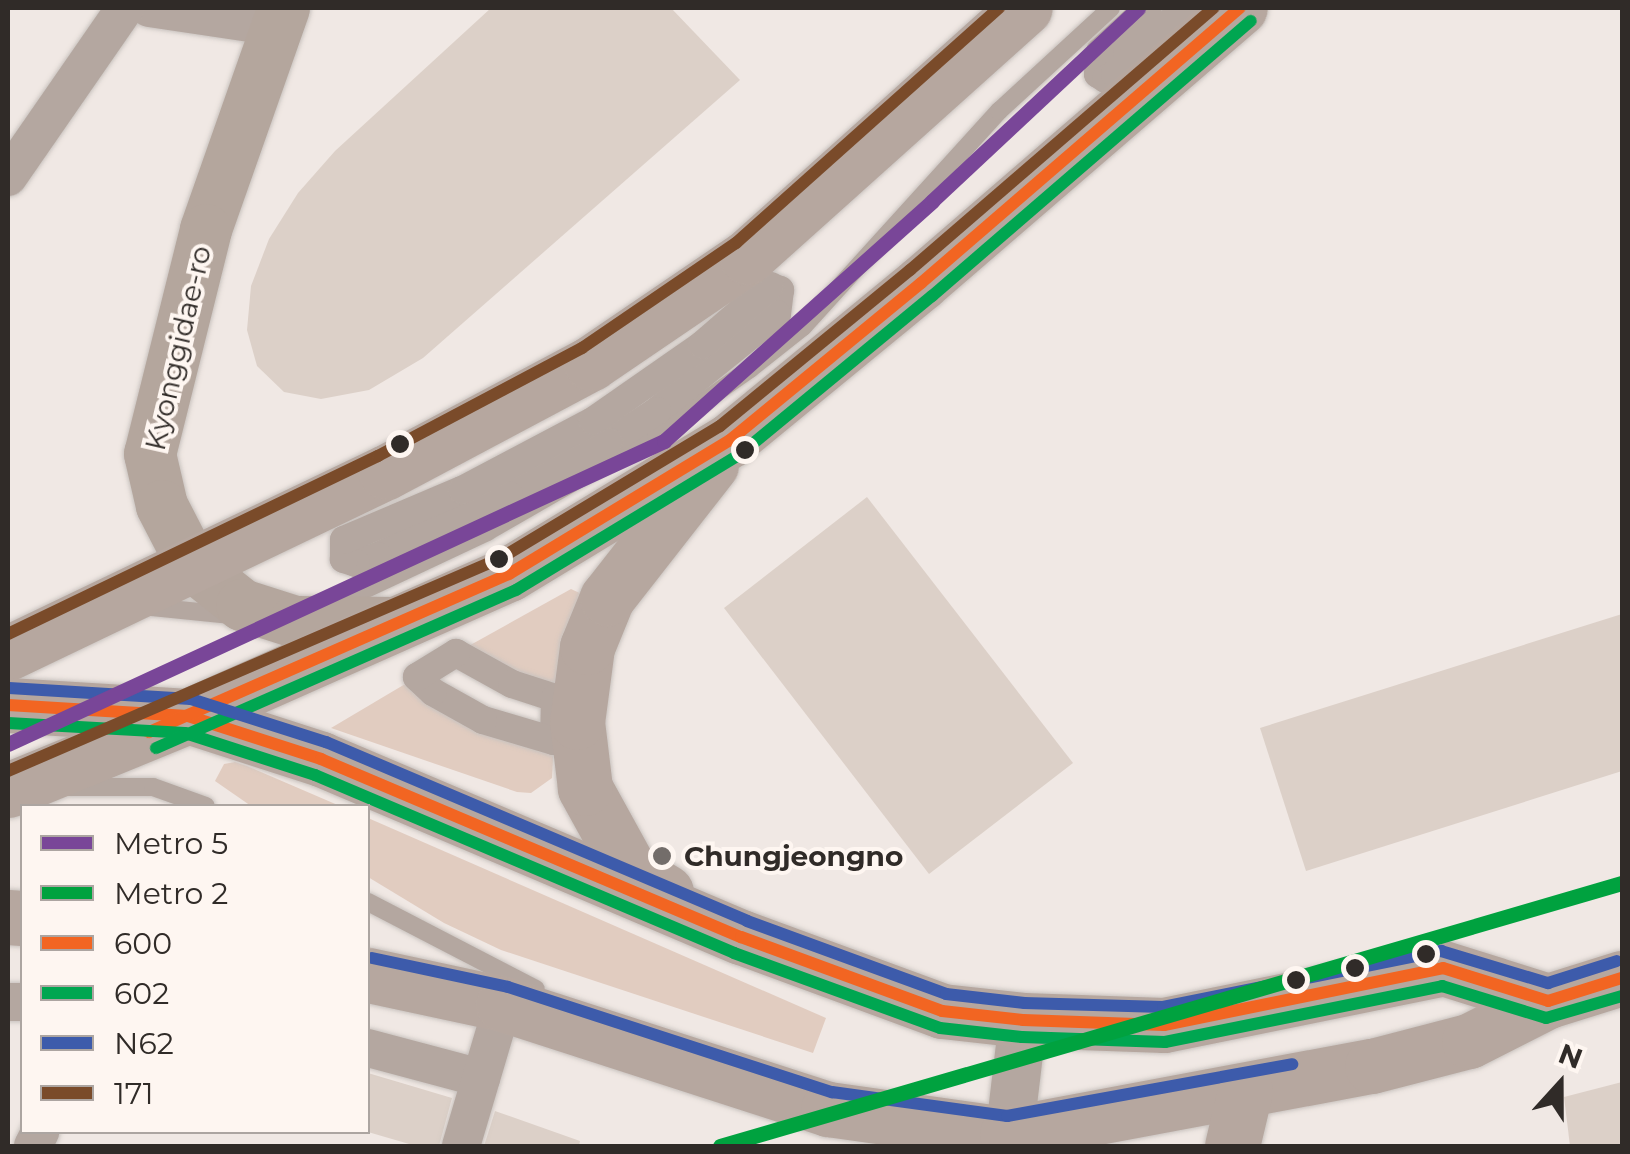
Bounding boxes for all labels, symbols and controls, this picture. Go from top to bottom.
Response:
street label: Kyonggidae-ro [138,242,218,454]
unlabelled marker [390,434,410,454]
unlabelled marker [735,440,755,460]
unlabelled marker [489,549,509,569]
legend [20,804,370,1134]
text: Metro 5 [114,825,228,862]
place label: Chungjeongno [684,839,903,873]
marker: Chungjeongno [649,843,675,869]
text: Metro 2 [114,875,228,912]
text: 600 [114,925,172,962]
unlabelled marker [1416,944,1436,964]
unlabelled marker [1345,958,1365,978]
unlabelled marker [1286,970,1306,990]
text: 602 [114,975,169,1012]
text: N62 [114,1025,174,1062]
north arrow [1510,1034,1610,1134]
text: N [1554,1036,1587,1076]
text: 171 [114,1075,154,1112]

